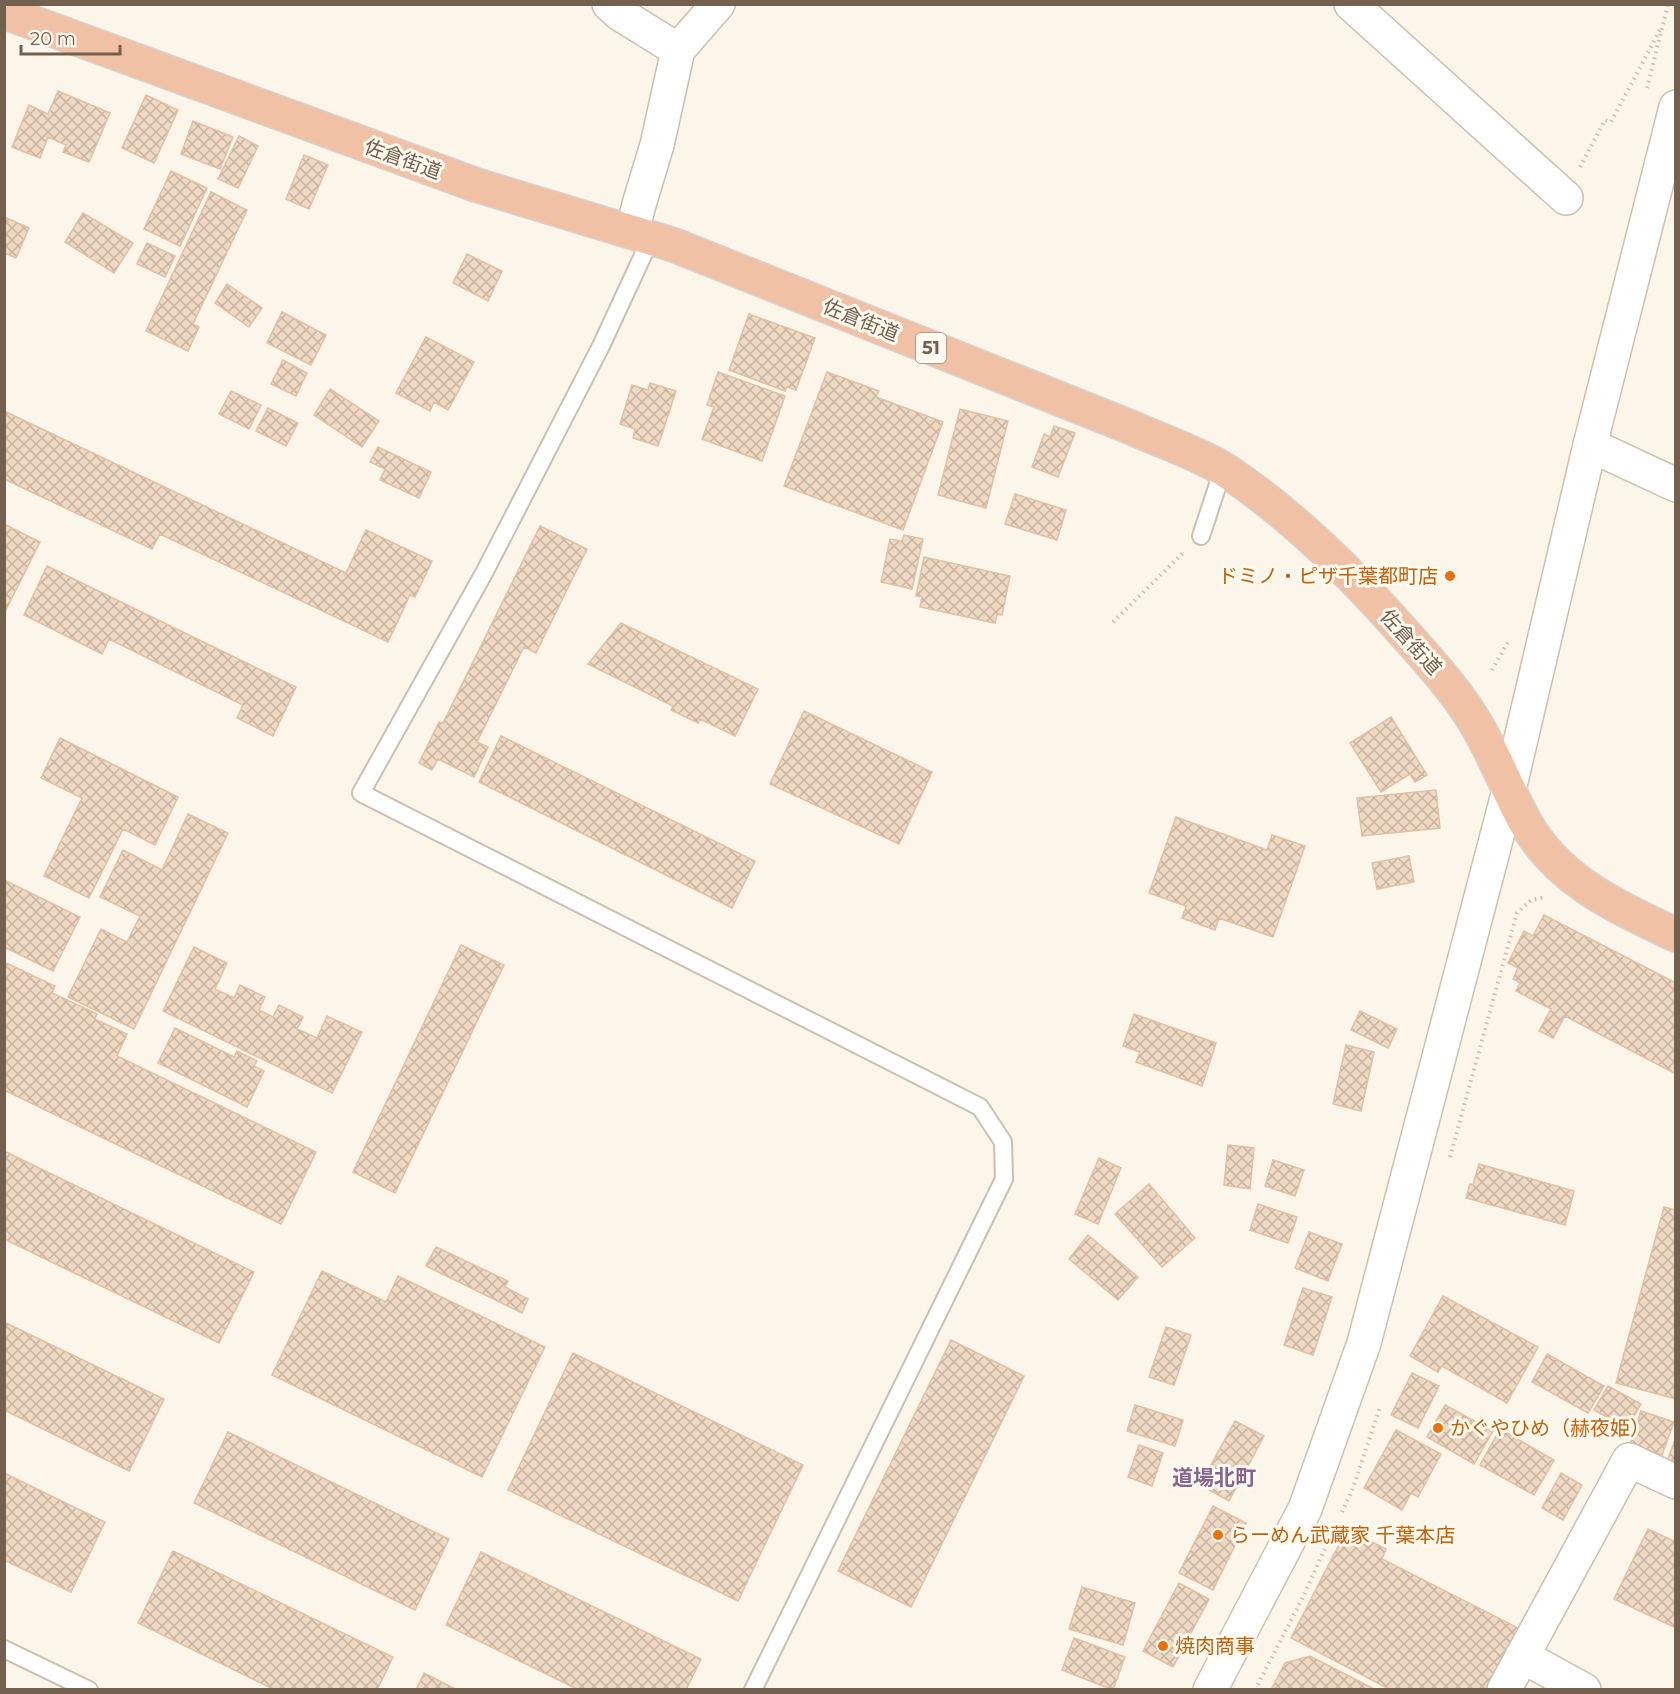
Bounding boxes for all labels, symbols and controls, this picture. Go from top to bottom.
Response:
scale bar [21,18,120,56]
text: 20 m [30,28,76,50]
street label: 佐倉街道 [361,134,445,184]
street label: 佐倉街道 [819,294,903,346]
road number: 51 [916,333,946,363]
place label: ドミノ・ピザ千葉都町店 [1218,564,1438,588]
marker: ドミノ・ピザ千葉都町店 [1443,569,1457,583]
street label: 佐倉街道 [1375,604,1447,680]
place label: かぐやひめ（赫夜姫） [1450,1416,1650,1440]
marker: かぐやひめ（赫夜姫） [1431,1421,1445,1435]
district label: 道場北町 [1172,1465,1256,1490]
place label: らーめん武蔵家 千葉本店 [1230,1523,1455,1547]
marker: らーめん武蔵家 千葉本店 [1211,1528,1225,1542]
place label: 焼肉商事 [1175,1634,1255,1658]
marker: 焼肉商事 [1156,1639,1170,1653]

